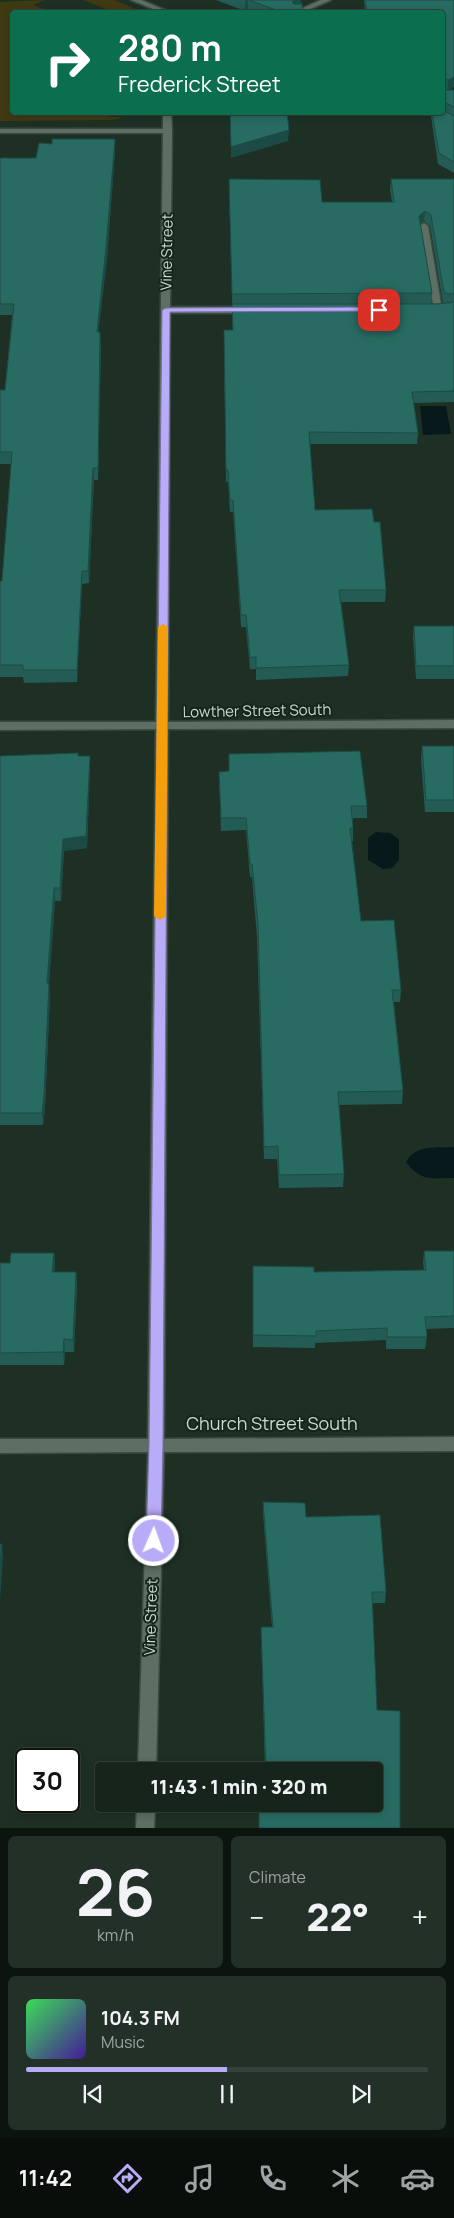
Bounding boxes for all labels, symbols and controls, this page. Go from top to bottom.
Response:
text: 280 m [118,24,222,72]
icon: right [35,30,100,95]
text: Frederick Street [118,69,281,99]
street label: Vine Street [155,213,178,291]
pin [358,289,400,331]
icon: arrive [365,296,393,324]
street label: Lowther Street South [182,699,332,722]
street label: Church Street South [186,1411,358,1435]
position arrow [127,1514,179,1566]
street label: Vine Street [139,1578,162,1656]
speed limit sign: 30 [15,1748,80,1813]
text: 11:43 · 1 min · 320 m [150,1774,328,1800]
text: 26 [76,1847,155,1936]
text: Climate [249,1866,306,1888]
text: 22° [306,1890,369,1942]
text: − [249,1898,264,1936]
text: + [412,1898,428,1936]
text: km/h [97,1924,134,1946]
text: 104.3 FM [101,2005,180,2031]
text: Music [101,2031,145,2053]
icon: previous [79,2080,107,2108]
icon: pause [213,2080,241,2108]
icon: next [347,2080,375,2108]
icon: directions [110,2161,145,2196]
icon: music [182,2161,217,2196]
icon: phone [255,2161,290,2196]
icon: climate [328,2161,363,2196]
icon: car [400,2161,435,2196]
text: 11:42 [19,2163,72,2193]

